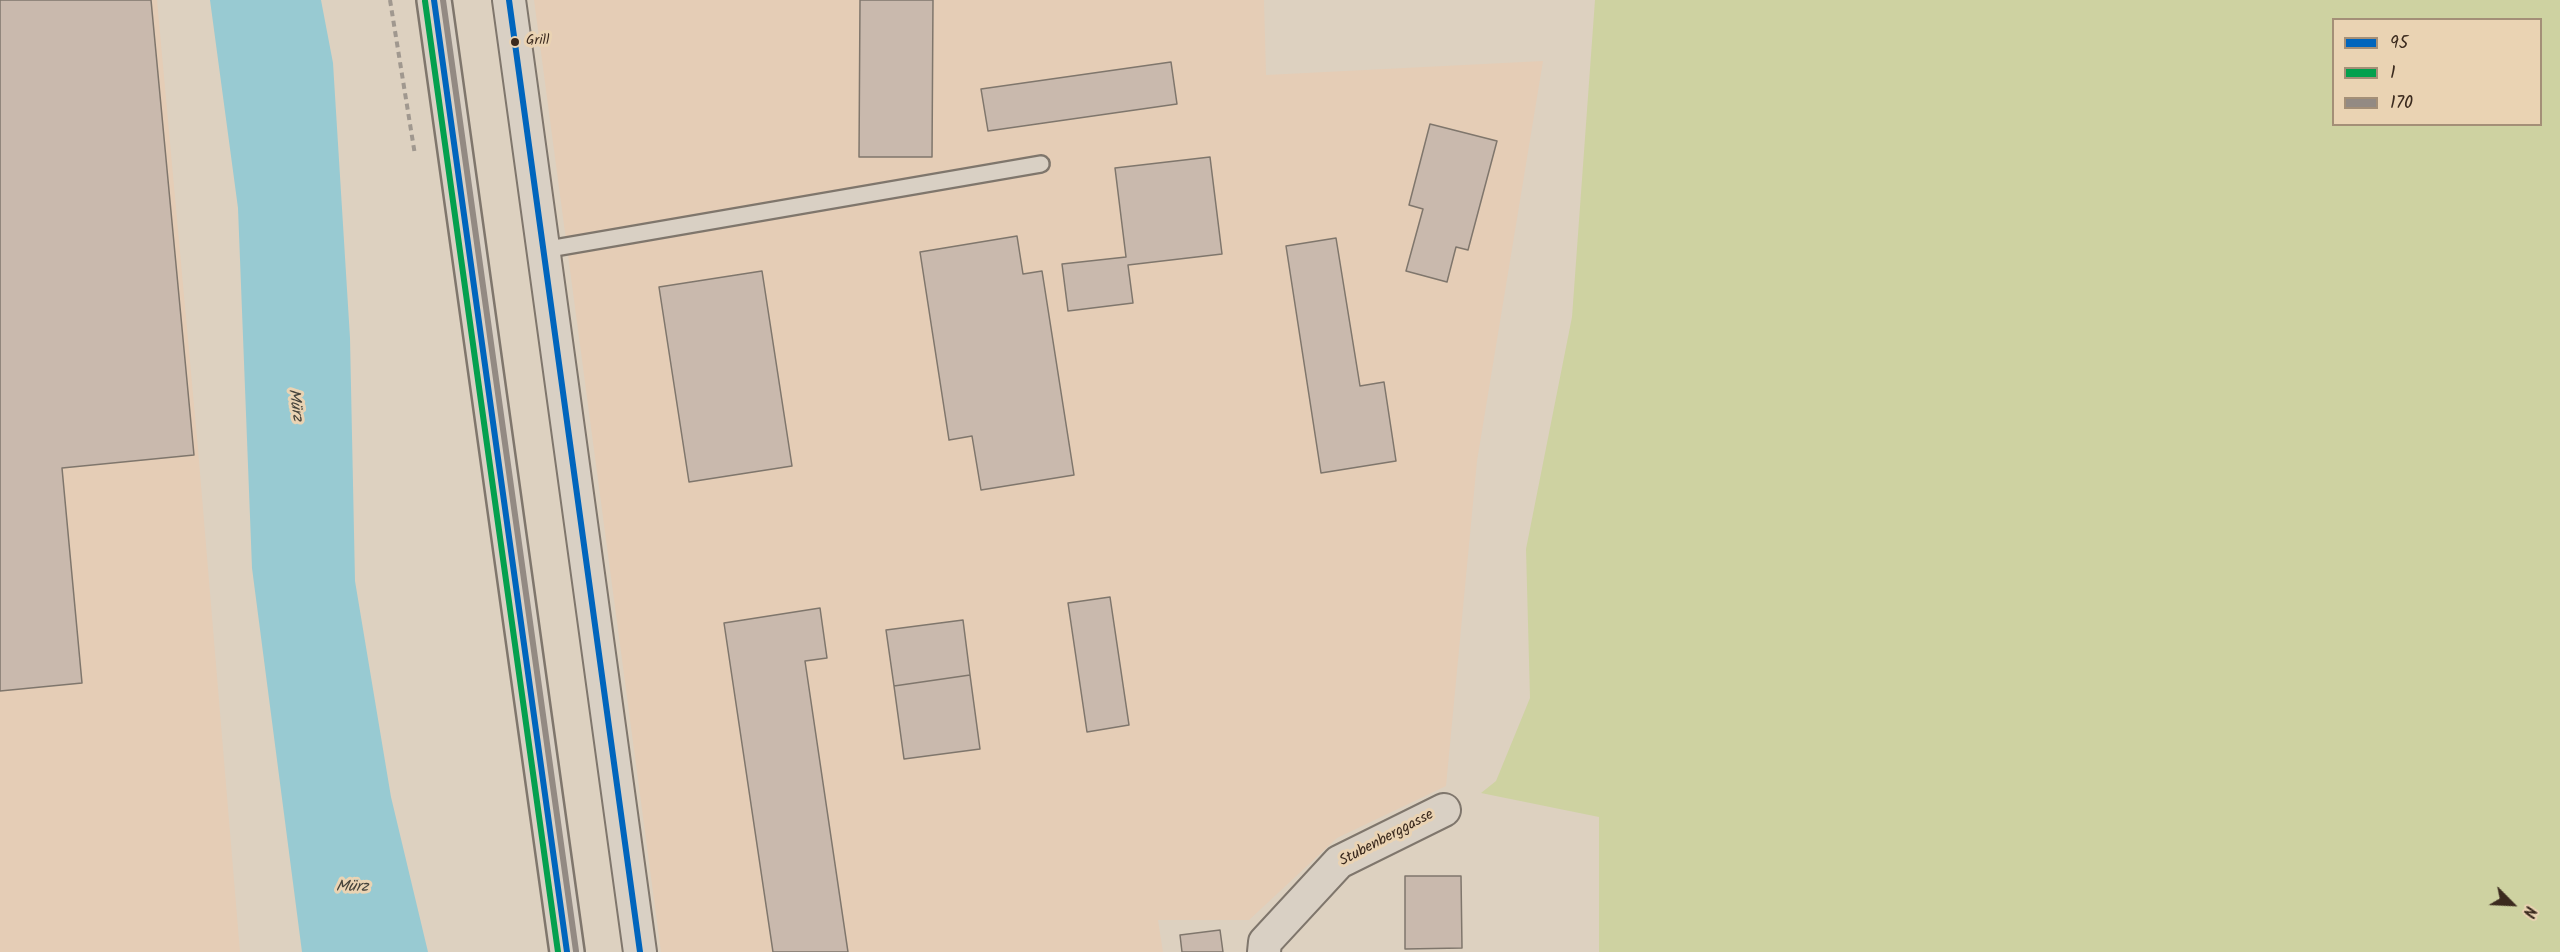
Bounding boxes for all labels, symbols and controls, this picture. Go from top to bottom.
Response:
legend [2332,18,2542,126]
text: 95 [2390,29,2408,58]
place label: Grill [526,34,549,50]
marker: Grill [509,36,521,48]
text: 1 [2390,59,2396,88]
text: 170 [2390,89,2413,118]
water label: Mürz [282,388,306,422]
street label: Stubenberggasse [1337,807,1437,871]
north arrow [2482,874,2542,934]
water label: Mürz [336,878,368,898]
text: N [2515,902,2542,921]

